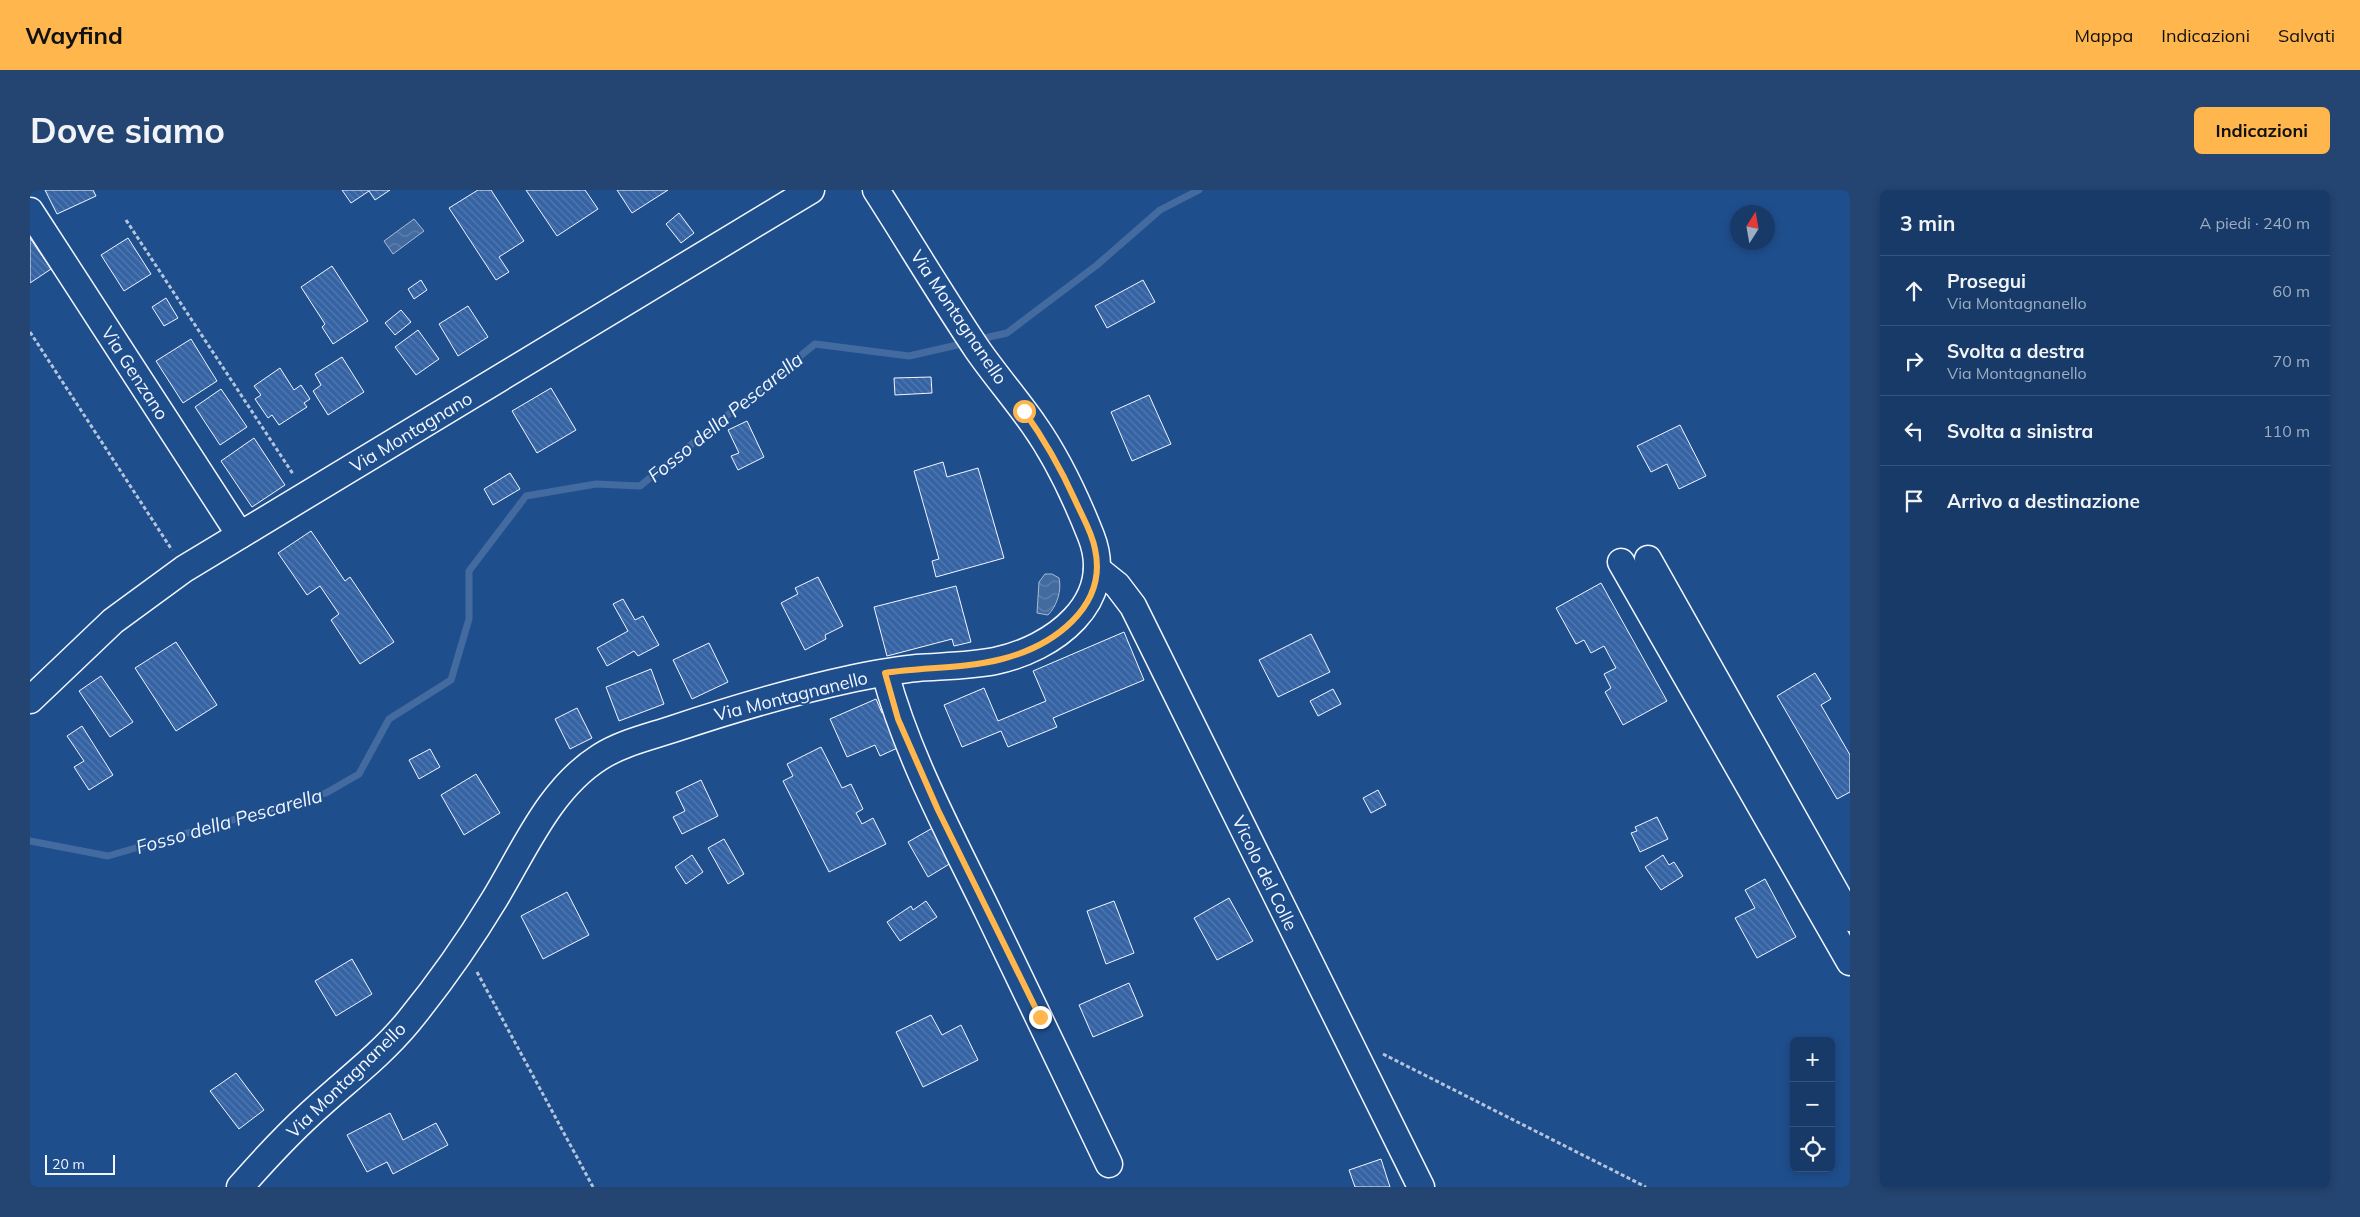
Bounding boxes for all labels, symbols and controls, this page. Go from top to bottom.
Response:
text: Wayfind [25,20,123,50]
text: Mappa [2075,24,2133,47]
text: Indicazioni [2161,24,2250,47]
text: Salvati [2278,24,2335,47]
button: Indicazioni [2194,107,2330,154]
text: Dove siamo [30,108,225,152]
north arrow [1730,205,1775,250]
text: 3 min [1900,210,1955,236]
text: A piedi · 240 m [2199,213,2310,233]
street label: Via Montagnanello [906,245,1012,389]
text: Prosegui [1947,269,2026,293]
icon: ahead [1900,277,1928,305]
text: 60 m [2273,281,2310,301]
text: Via Montagnanello [1947,293,2087,313]
street label: Via Genzano [96,322,174,424]
text: Svolta a destra [1947,339,2085,363]
water label: Fosso della Pescarella [642,347,808,487]
icon: right [1900,347,1928,375]
text: 70 m [2273,351,2310,371]
text: Via Montagnanello [1947,363,2087,383]
street label: Via Montagnano [346,386,476,478]
route start [1013,400,1036,423]
icon: left [1900,417,1928,445]
text: Svolta a sinistra [1947,419,2093,443]
text: 110 m [2263,421,2310,441]
icon: arrive [1900,487,1928,515]
text: Arrivo a destinazione [1947,489,2140,513]
street label: Via Montagnanello [712,666,870,726]
water label: Fosso della Pescarella [133,783,325,859]
street label: Vicolo del Colle [1227,812,1303,934]
route end [1029,1006,1052,1029]
street label: Via Montagnanello [282,1017,410,1143]
map controls [1790,1037,1835,1172]
button: + [1790,1037,1835,1082]
button: − [1790,1082,1835,1127]
button: locate [1790,1127,1835,1172]
scale bar [45,1152,115,1175]
text: 20 m [52,1155,85,1173]

